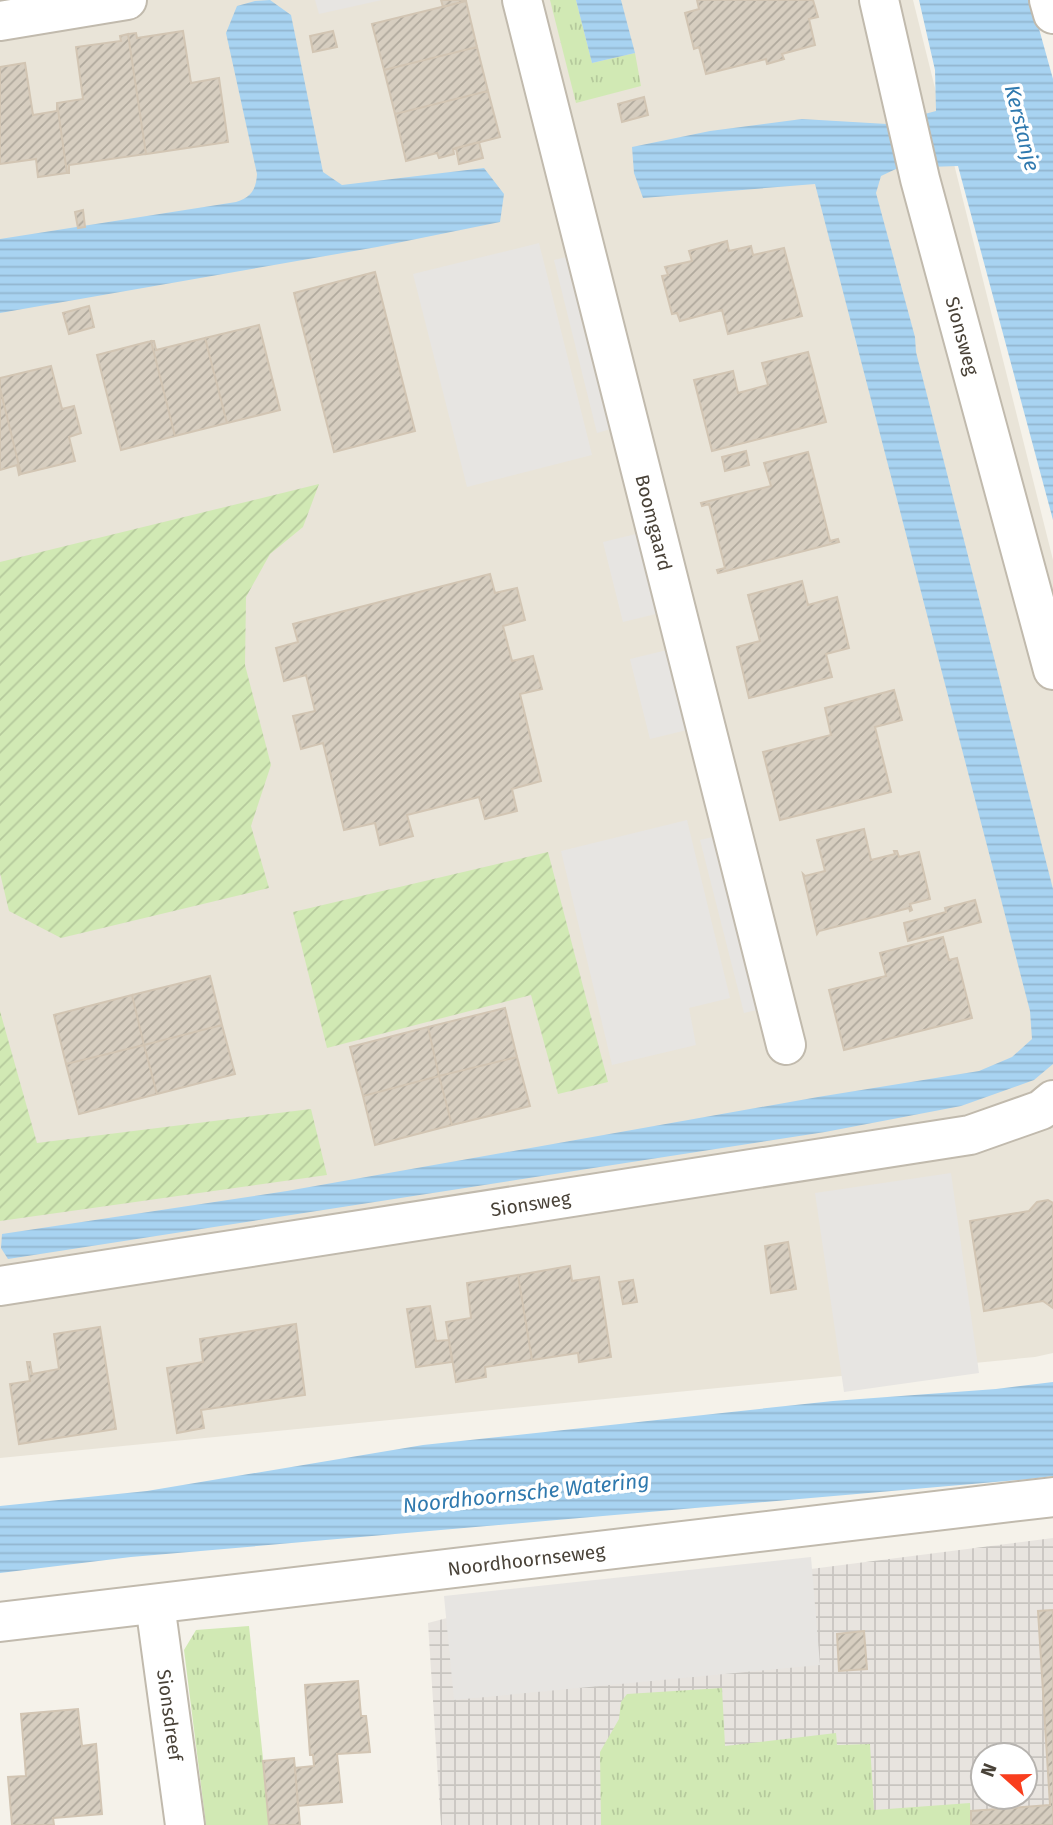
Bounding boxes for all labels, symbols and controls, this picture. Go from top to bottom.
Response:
water label: Kerstanje [999,82,1045,174]
street label: Sionsweg [940,294,984,378]
street label: Boomgaard [630,472,677,573]
street label: Sionsweg [489,1186,572,1221]
water label: Noordhoornsche Watering [401,1467,651,1519]
street label: Noordhoornseweg [446,1539,606,1581]
street label: Sionsdreef [152,1668,187,1764]
north arrow [969,1741,1039,1811]
text: N [976,1760,1002,1780]

